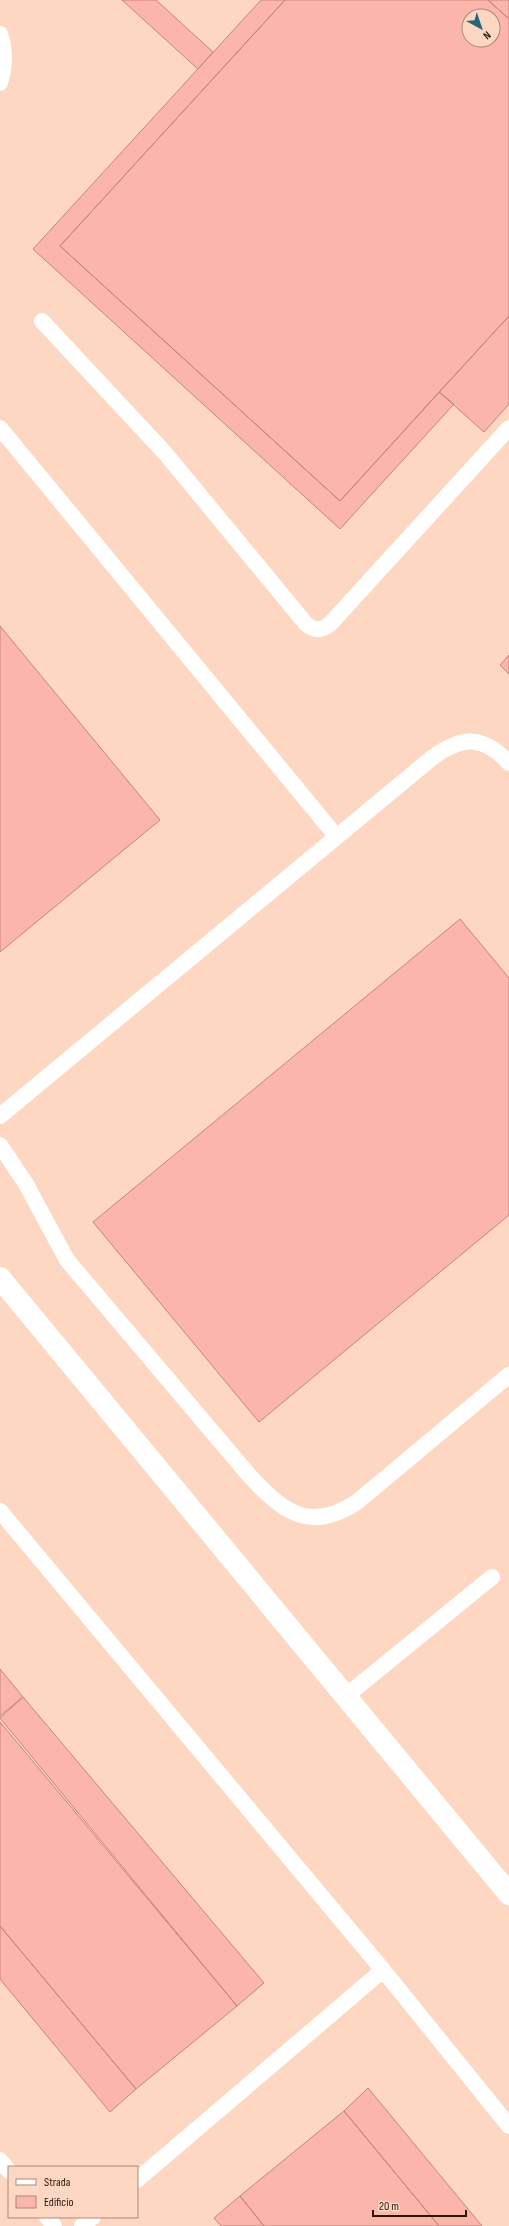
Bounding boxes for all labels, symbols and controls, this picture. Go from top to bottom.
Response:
north arrow [461,8,501,48]
text: N [481,28,494,42]
legend [8,2166,138,2218]
text: Strada [44,2175,71,2190]
scale bar [373,2192,466,2218]
text: Edificio [44,2195,73,2210]
text: 20 m [379,2199,399,2214]

